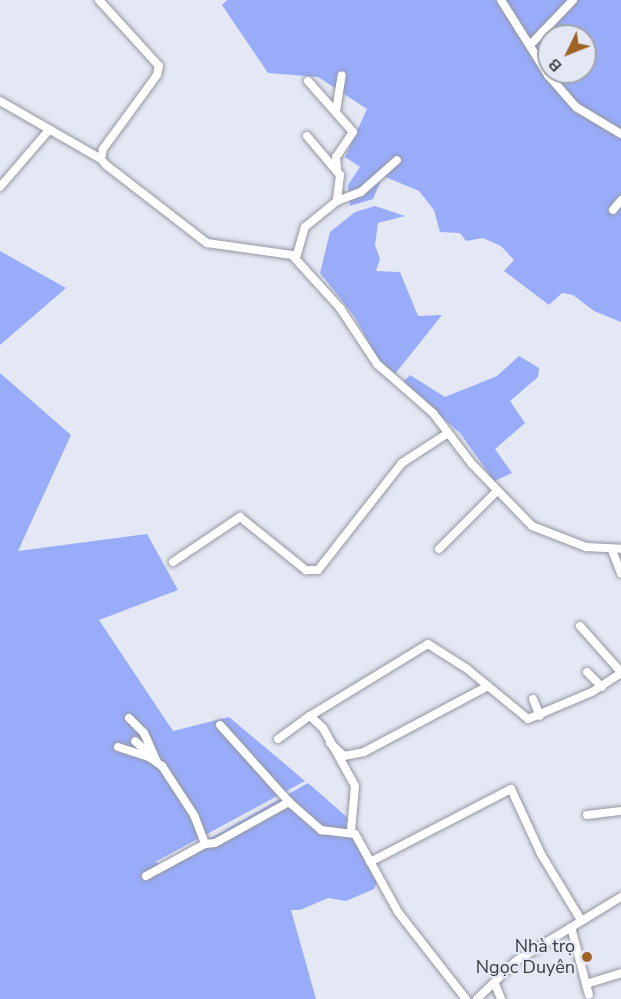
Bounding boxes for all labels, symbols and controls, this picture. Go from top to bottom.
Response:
north arrow [537,24,597,84]
text: B [544,53,567,76]
place label: Nhà trọ Ngọc Duyên [476,936,575,978]
marker: Nhà trọ Ngọc Duyên [580,950,594,964]

